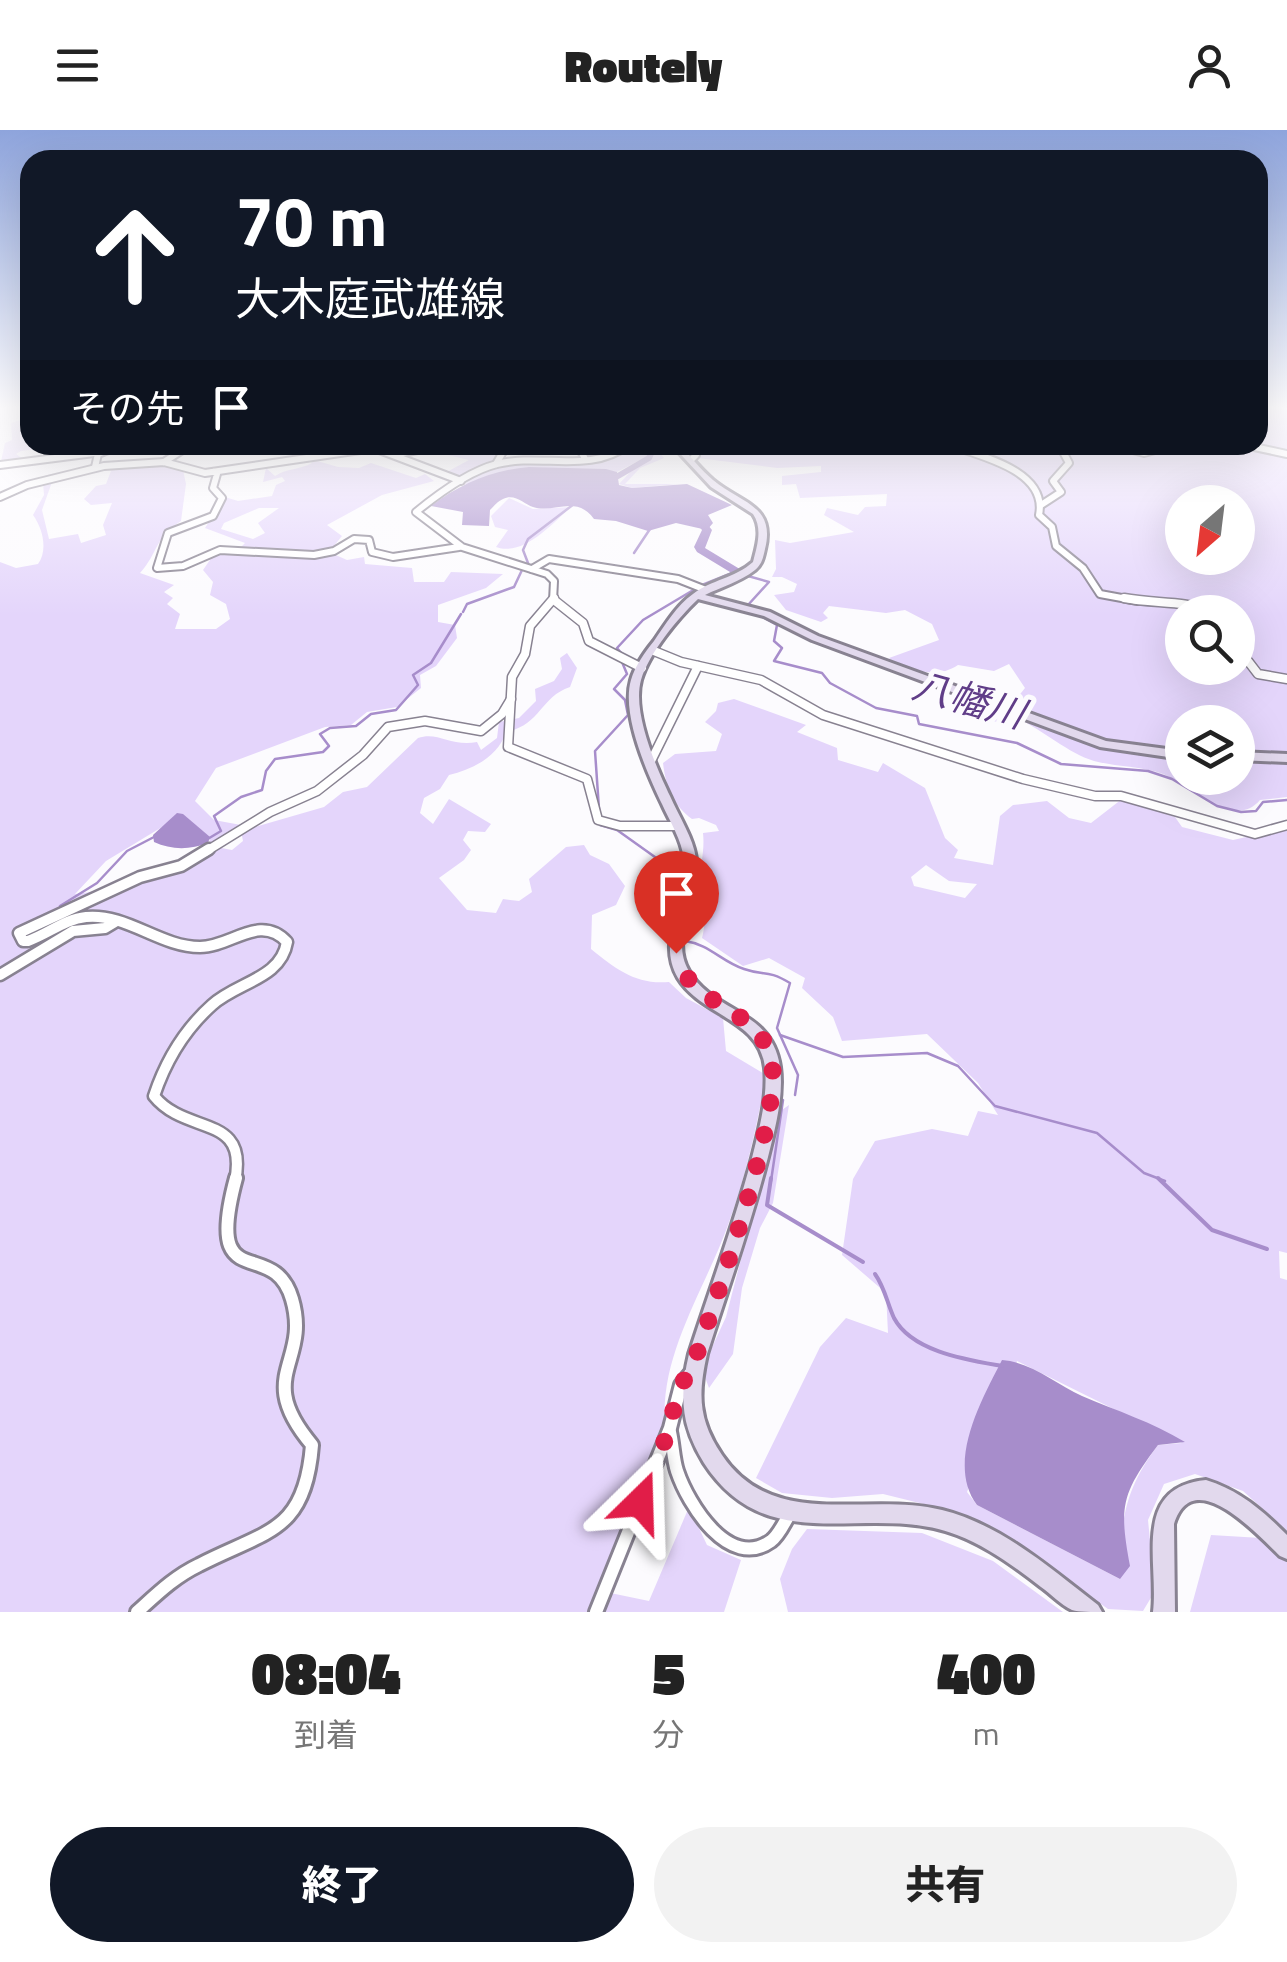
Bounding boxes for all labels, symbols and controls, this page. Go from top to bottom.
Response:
text: Routely [565,31,722,99]
icon: menu [50,38,105,93]
icon: person [1182,38,1237,93]
text: 70 m [235,167,388,273]
icon: ahead [70,190,200,320]
text: 大木庭武雄線 [235,264,505,332]
text: その先 [70,379,184,437]
icon: arrive [204,380,259,435]
north arrow [1165,485,1255,575]
map controls [1165,485,1255,795]
button: search [1165,595,1255,685]
water label: 八幡川 [906,655,1036,744]
button: layers [1165,705,1255,795]
pin [634,851,719,954]
icon: arrive [649,866,704,921]
position arrow [588,1450,692,1554]
text: 08:04 [251,1626,401,1717]
text: 5 [652,1626,685,1717]
text: 400 [937,1626,1036,1717]
text: m [973,1709,999,1757]
text: 到着 [294,1710,358,1758]
text: 分 [653,1710,685,1758]
button: 終了 [50,1827,634,1942]
button: 共有 [654,1827,1237,1942]

